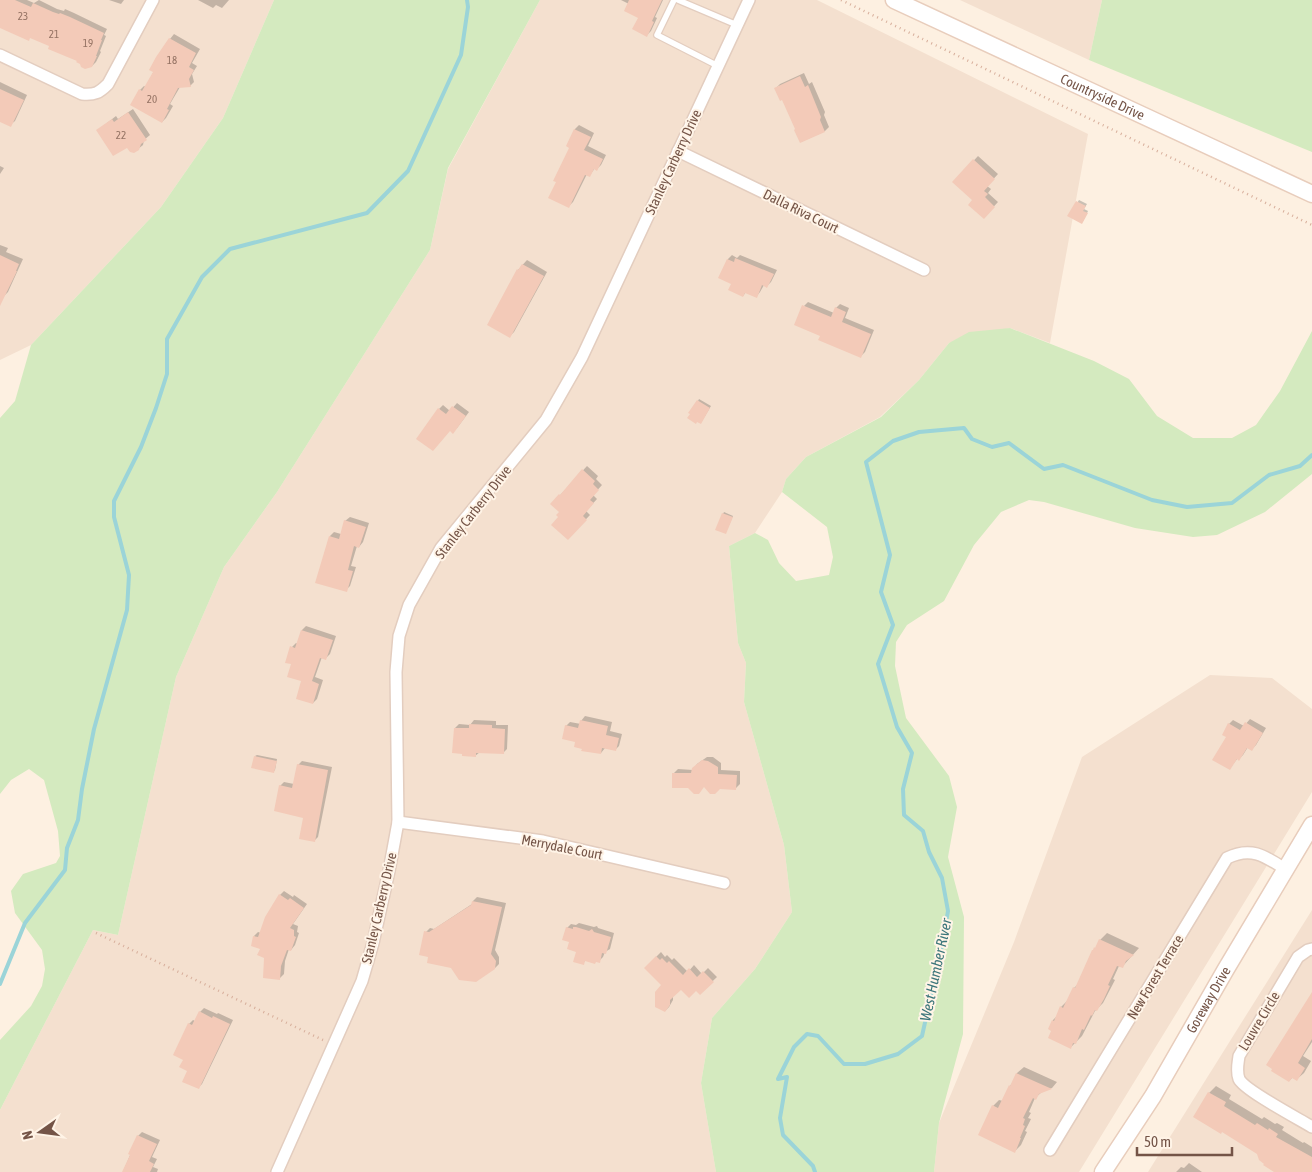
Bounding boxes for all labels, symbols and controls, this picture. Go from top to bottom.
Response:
house number: 23 [18,10,28,22]
house number: 21 [49,28,59,40]
house number: 19 [83,37,93,49]
house number: 18 [167,54,177,66]
street label: Countryside Drive [1058,70,1147,123]
house number: 20 [147,93,157,105]
street label: Stanley Carberry Drive [642,107,704,217]
house number: 22 [116,129,126,141]
street label: Dalla Riva Court [761,186,841,236]
street label: Stanley Carberry Drive [432,462,514,562]
street label: Merrydale Court [520,831,604,863]
street label: Stanley Carberry Drive [358,851,400,965]
water label: West Humber River [916,917,955,1023]
street label: New Forest Terrace [1123,932,1187,1022]
street label: Goreway Drive [1183,964,1234,1036]
street label: Louvre Circle [1235,989,1283,1053]
north arrow [15,1107,65,1157]
scale bar [1137,1124,1232,1156]
text: N [19,1129,36,1141]
text: 50 m [1144,1133,1171,1150]

